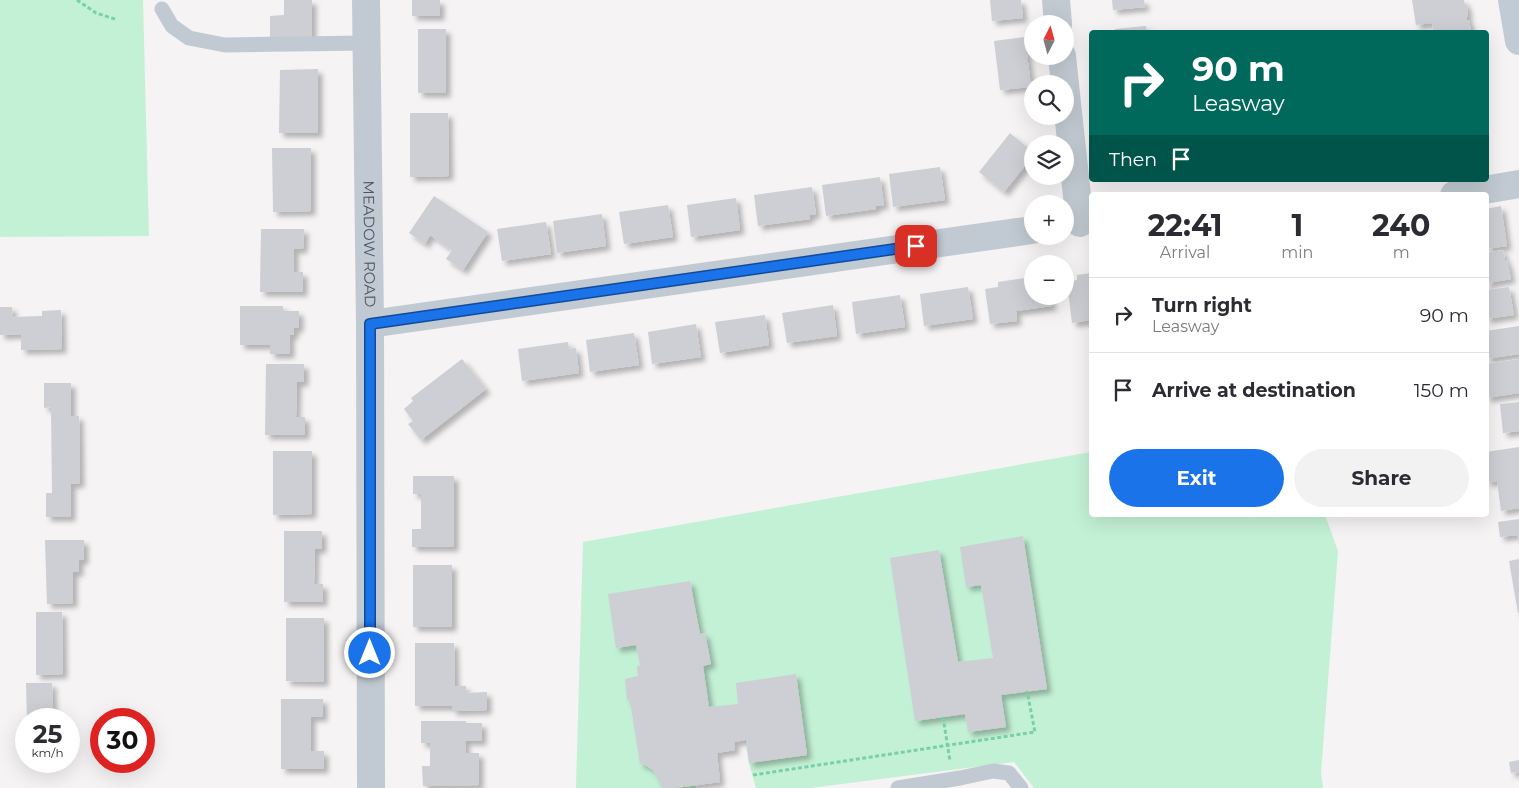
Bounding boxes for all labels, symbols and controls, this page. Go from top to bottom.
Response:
north arrow [1024,15,1074,65]
map controls [1024,15,1074,305]
text: 90 m [1192,47,1285,90]
icon: right [1109,50,1174,115]
button: search [1024,75,1074,125]
text: Leasway [1192,90,1285,117]
button: layers [1024,135,1074,185]
icon: arrive [1167,145,1195,173]
text: Then [1109,148,1157,171]
street label: MEADOW ROAD [359,180,380,308]
button: + [1024,195,1074,245]
text: 22:41 [1148,207,1223,244]
text: 1 [1291,207,1303,244]
text: 240 [1372,207,1430,244]
pin [895,225,937,267]
icon: arrive [902,232,930,260]
text: Arrival [1160,243,1210,262]
text: min [1281,243,1313,262]
text: m [1393,243,1410,262]
button: − [1024,255,1074,305]
text: Turn right [1152,294,1252,317]
icon: right [1109,301,1137,329]
text: 90 m [1420,304,1469,327]
text: Leasway [1152,317,1219,336]
icon: arrive [1109,376,1137,404]
text: Arrive at destination [1152,379,1356,402]
text: 150 m [1414,379,1469,402]
button: Exit [1109,449,1284,507]
button: Share [1294,449,1469,507]
position arrow [343,626,395,678]
speed limit sign: 30 [90,708,155,773]
text: 25 [33,719,62,749]
text: km/h [31,745,64,760]

